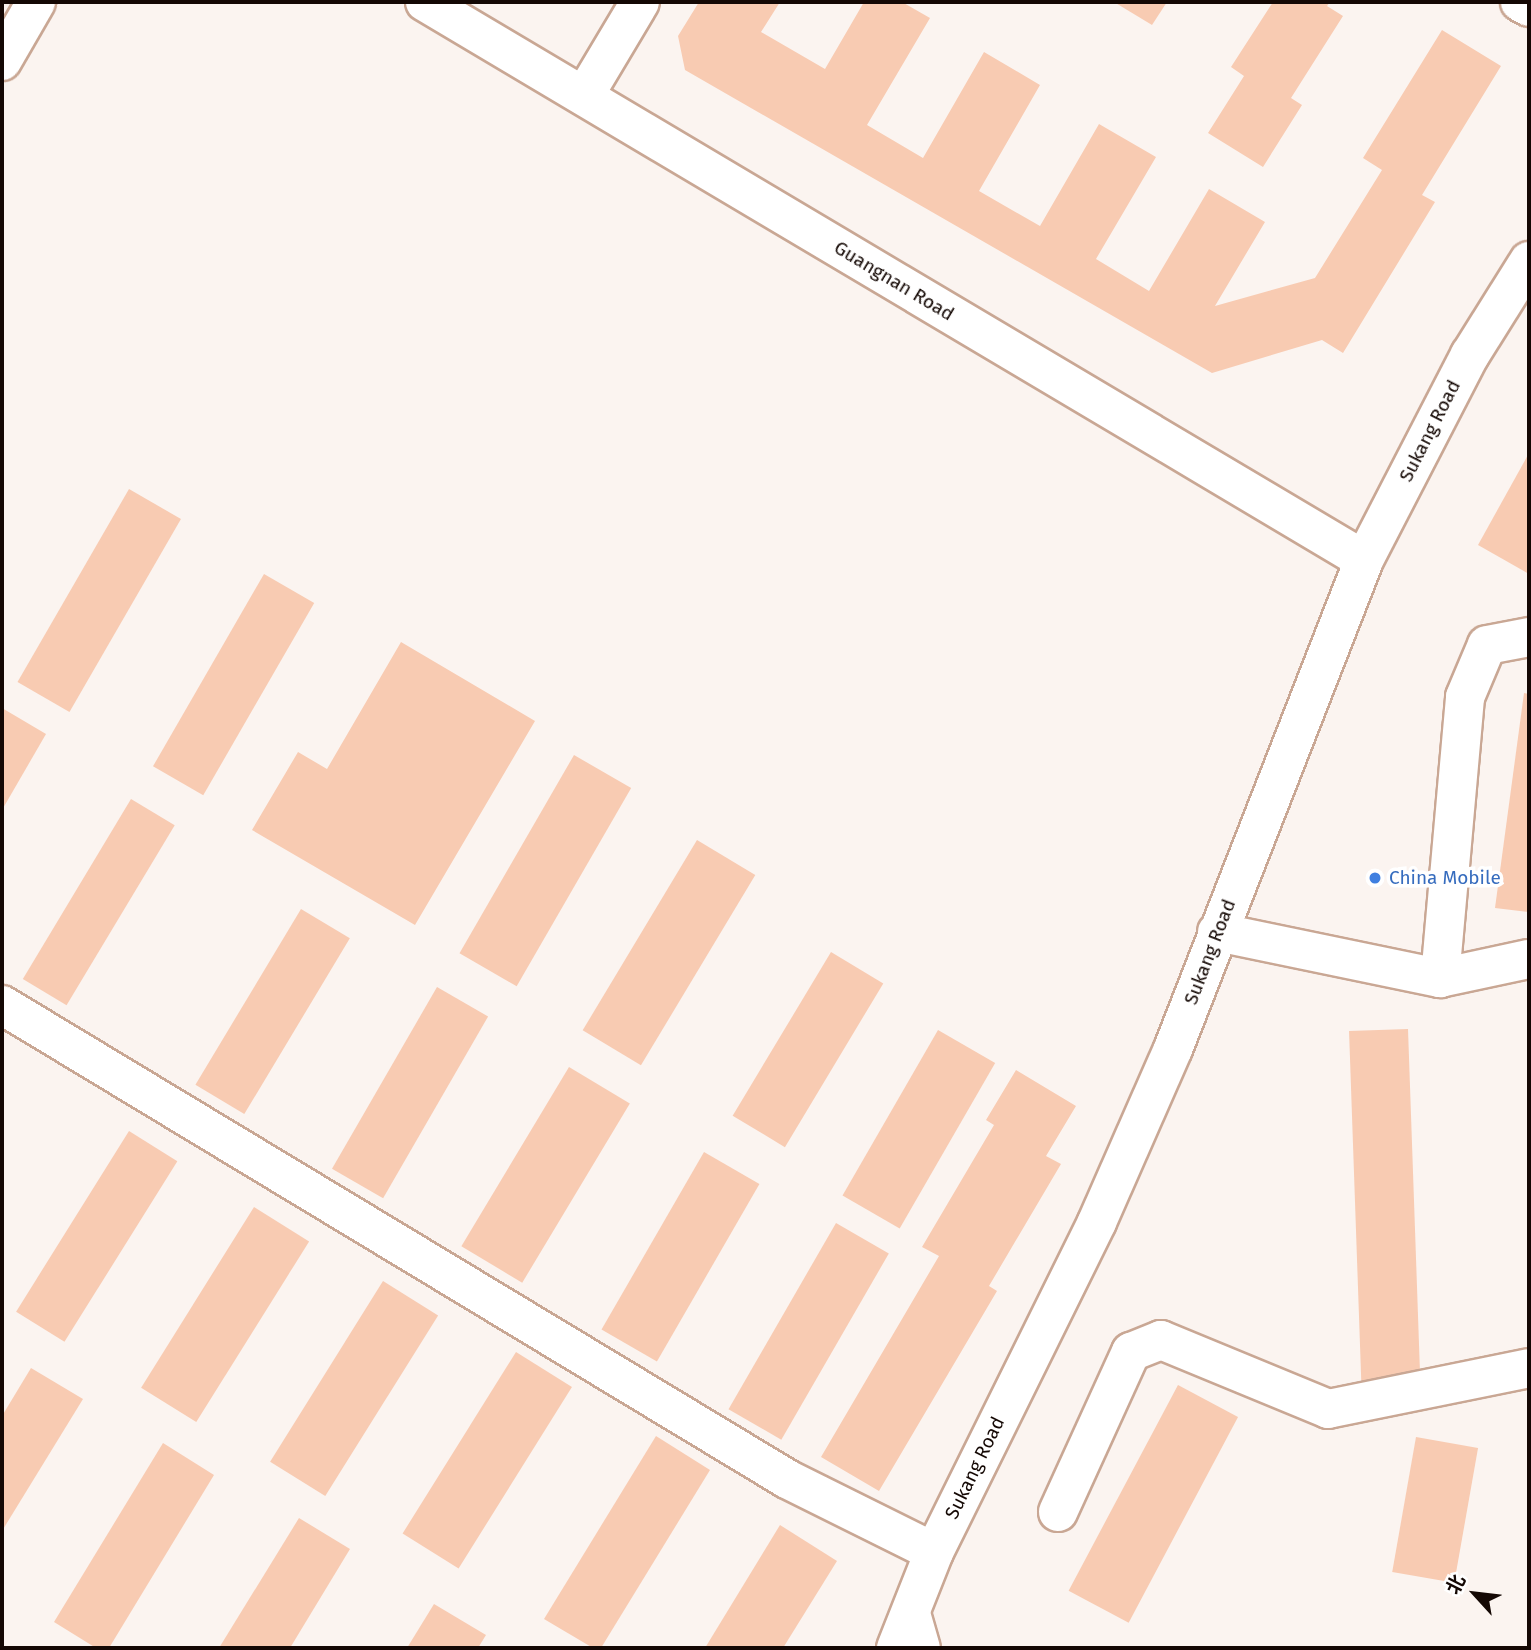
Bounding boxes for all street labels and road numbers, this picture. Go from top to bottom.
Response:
street label: Guangnan Road [830,236,958,326]
street label: Sukang Road [1395,376,1465,486]
street label: Sukang Road [1179,896,1241,1008]
street label: Sukang Road [940,1413,1010,1523]

